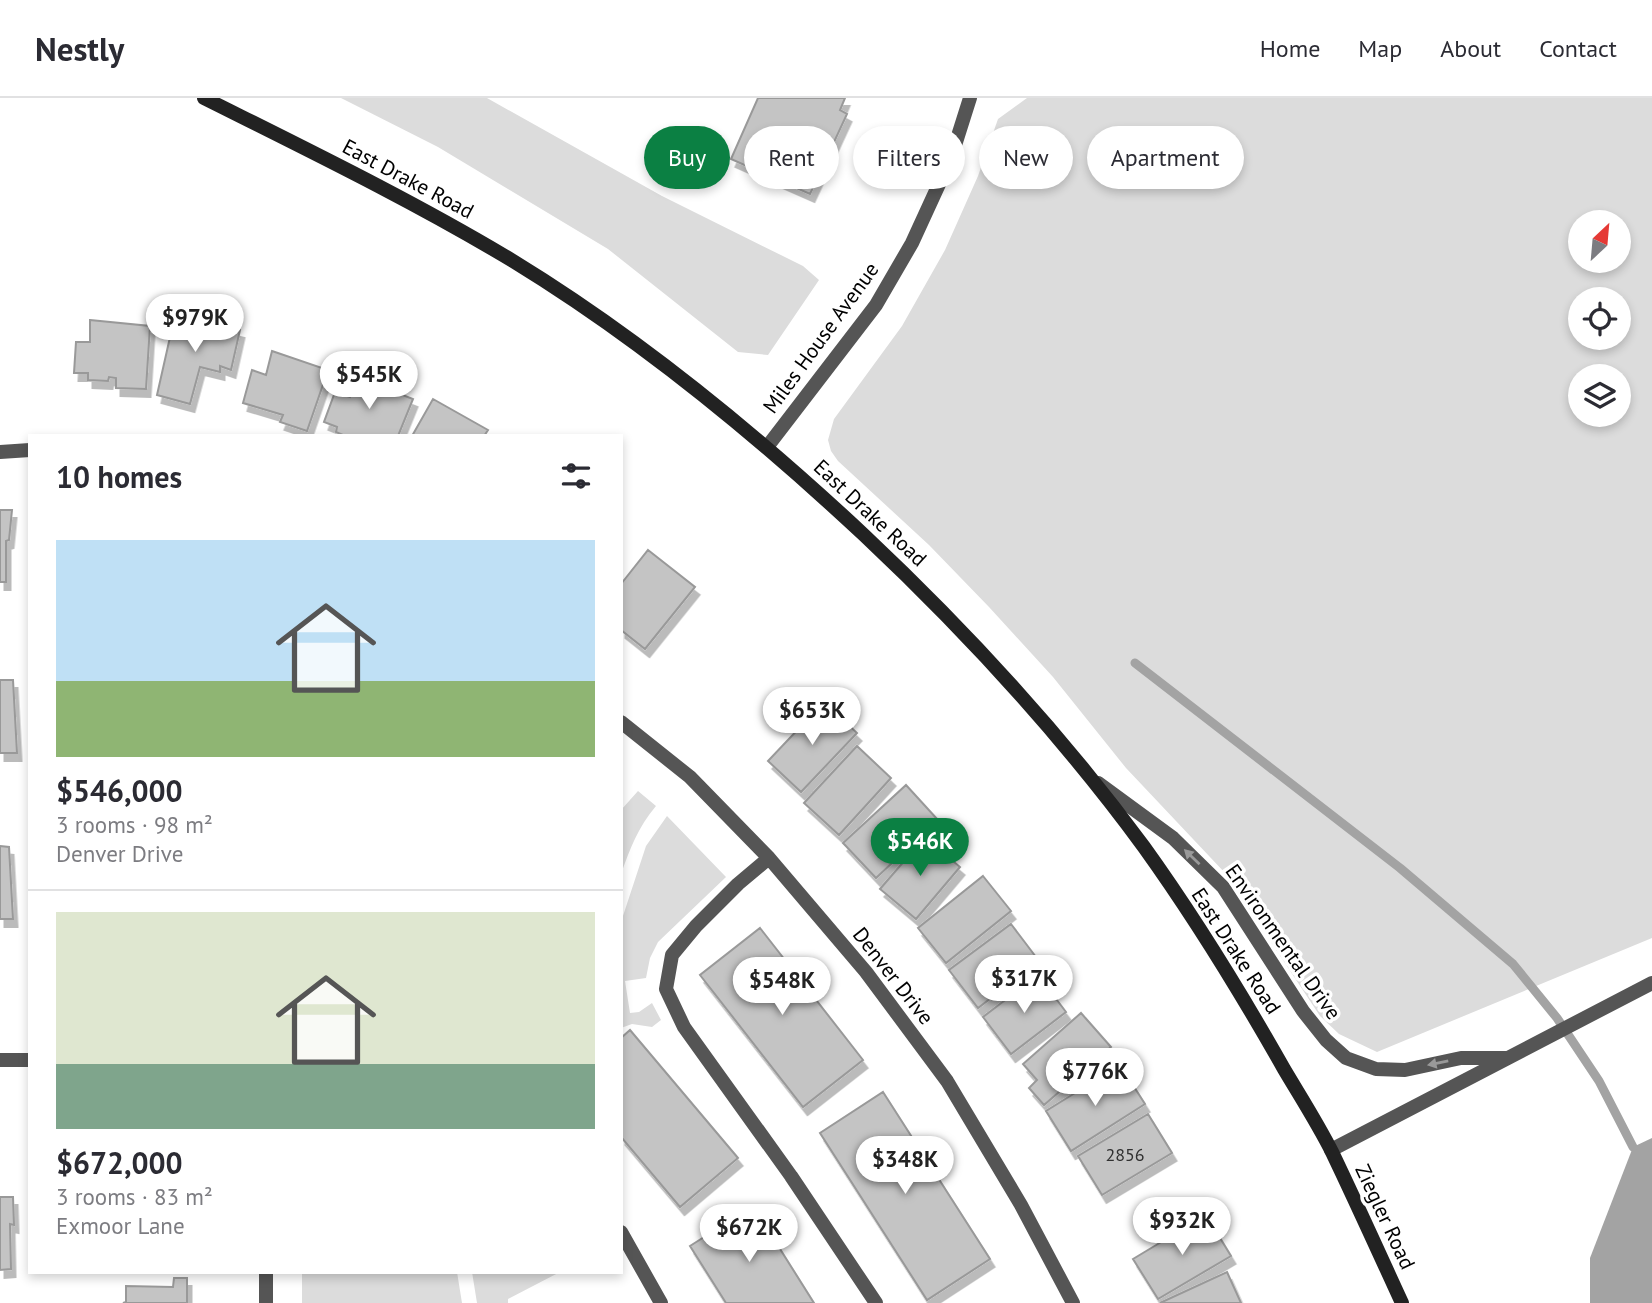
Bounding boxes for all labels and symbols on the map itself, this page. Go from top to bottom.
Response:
street label: East Drake Road [338,133,479,225]
north arrow [1568,210,1631,273]
street label: Miles House Avenue [757,257,884,419]
pin: $979K [146,294,244,354]
pin: $545K [320,352,418,411]
street label: East Drake Road [808,453,933,572]
pin: $653K [763,688,861,747]
pin: $546K [871,818,969,878]
one-way arrow [1184,849,1201,865]
street label: Environmental Drive [1220,859,1347,1025]
street label: East Drake Road [1186,883,1287,1019]
street label: Denver Drive [847,922,940,1030]
pin: $317K [975,956,1073,1015]
pin: $548K [733,958,831,1017]
pin: $776K [1046,1048,1144,1108]
one-way arrow [1427,1058,1449,1069]
pin: $348K [856,1136,954,1196]
house number: 2856 [1105,1143,1145,1166]
street label: Ziegler Road [1349,1160,1422,1274]
pin: $932K [1133,1198,1231,1257]
pin: $672K [700,1204,798,1264]

